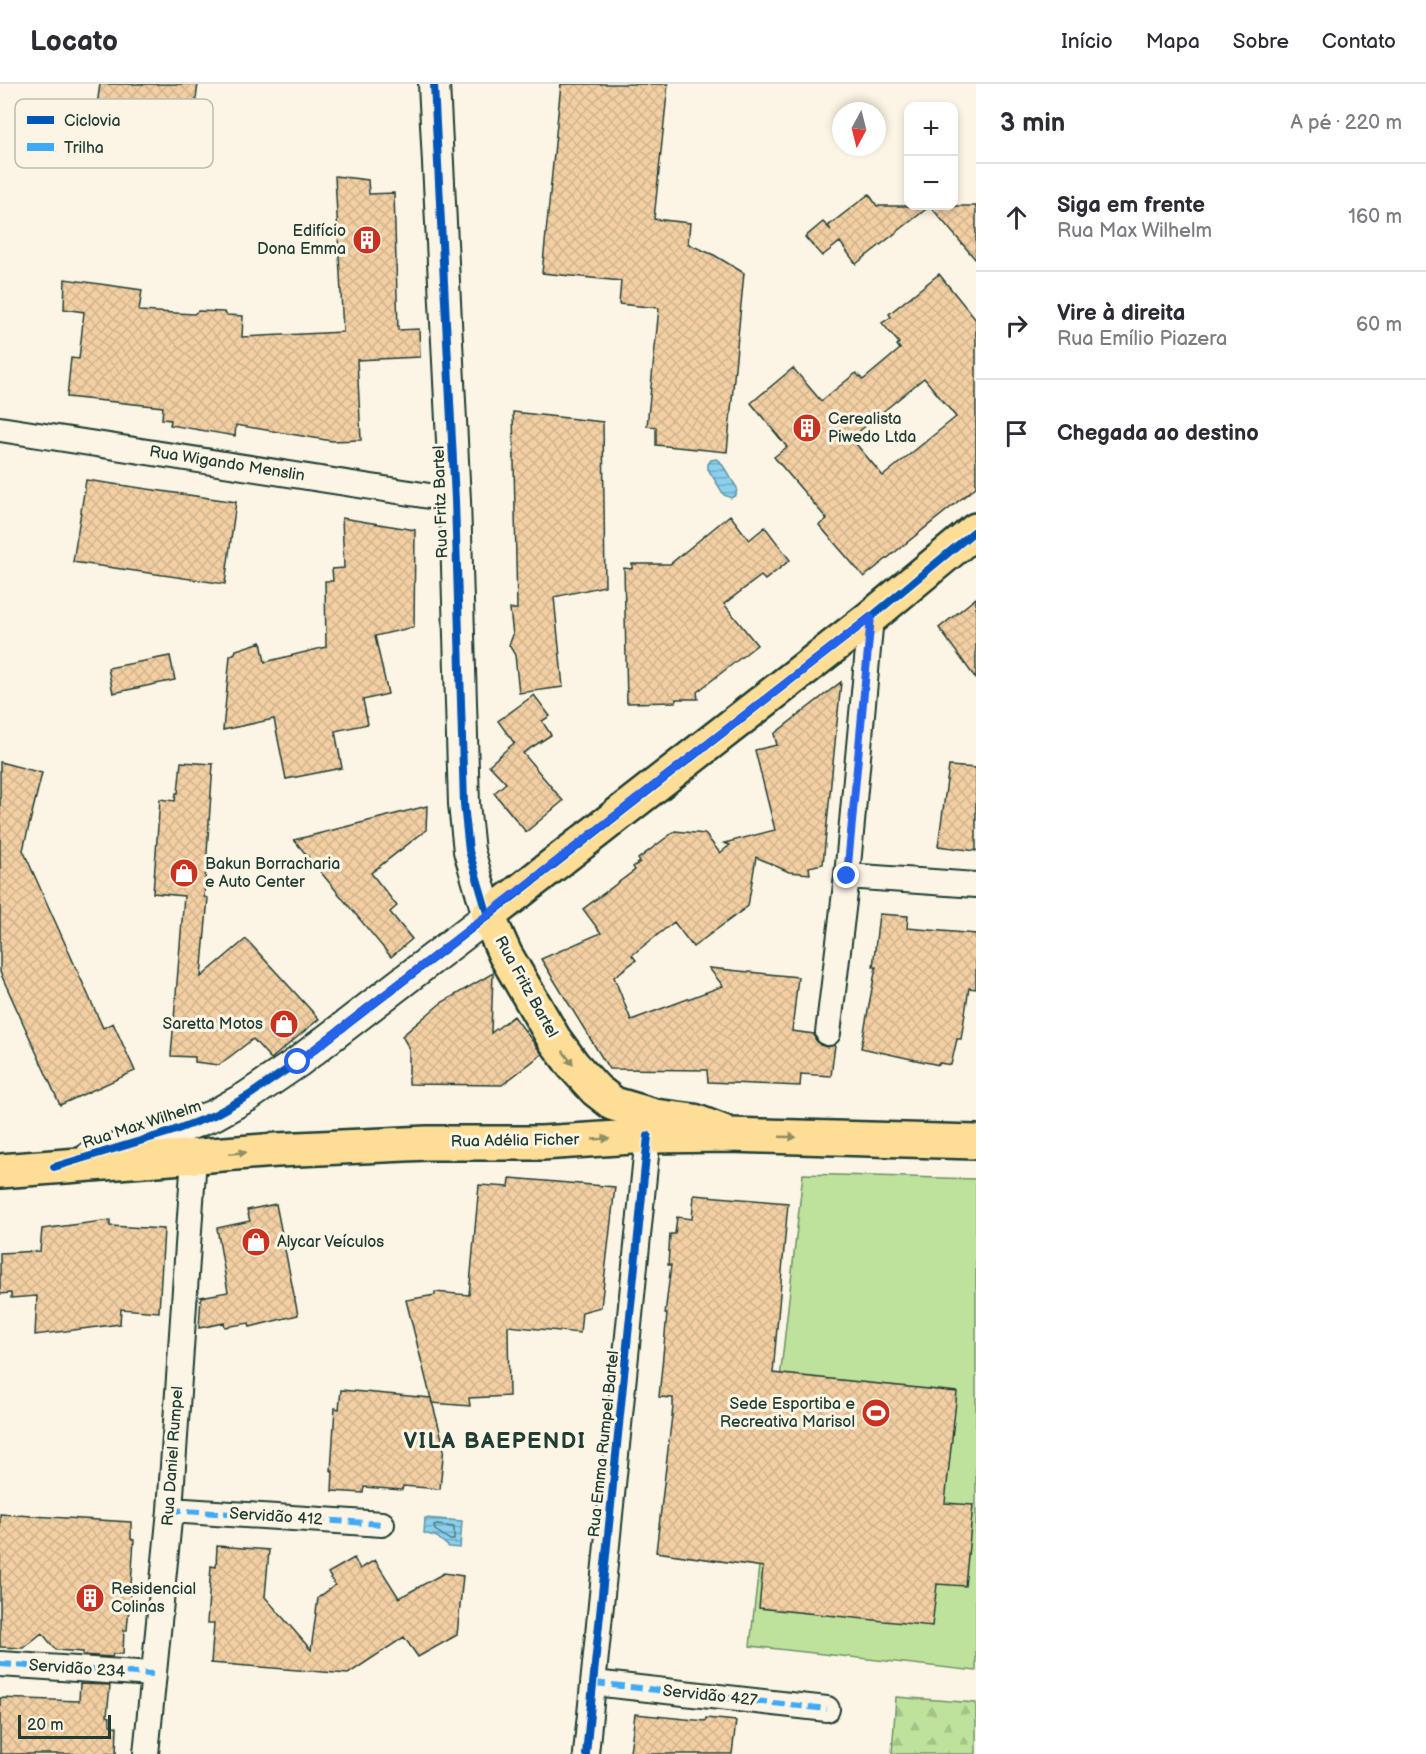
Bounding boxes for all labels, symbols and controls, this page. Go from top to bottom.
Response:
text: Locato [30,25,118,58]
text: Início [1061,29,1113,54]
text: Mapa [1146,29,1200,54]
text: Sobre [1233,29,1289,54]
text: Contato [1322,29,1396,54]
legend [15,99,213,168]
north arrow [832,102,886,156]
map controls [904,102,958,210]
button: + [904,102,958,156]
text: 3 min [1000,108,1065,139]
text: A pé · 220 m [1290,111,1402,135]
text: Ciclovia [64,112,121,131]
text: Trilha [64,139,104,158]
button: − [904,156,958,210]
text: Siga em frente [1057,192,1205,219]
icon: ahead [1000,201,1033,234]
text: 160 m [1348,205,1402,229]
text: Rua Max Wilhelm [1057,219,1212,243]
place label: Edifício Dona Emma [257,222,346,259]
building icon: Edifício Dona Emma [351,224,383,256]
text: Vire à direita [1057,300,1185,327]
icon: right [1000,309,1033,342]
text: 60 m [1356,313,1402,337]
text: Rua Emílio Piazera [1057,327,1227,351]
place label: Cerealista Piwedo Ltda [828,410,916,447]
building icon: Cerealista Piwedo Ltda [791,412,823,444]
icon: arrive [1000,417,1033,450]
text: Chegada ao destino [1057,420,1259,447]
street label: Rua Wigando Menslin [148,442,306,486]
street label: Rua Fritz Bartel [430,445,452,559]
place label: Bakun Borracharia e Auto Center [205,855,340,892]
shop icon: Bakun Borracharia e Auto Center [168,857,200,889]
route end [833,862,859,888]
street label: Rua Fritz Bartel [490,933,562,1041]
shop icon: Saretta Motos [268,1008,300,1040]
place label: Saretta Motos [162,1015,263,1034]
route start [284,1048,310,1074]
one-way arrow [562,1049,574,1065]
street label: Rua Max Wilhelm [80,1097,204,1153]
street label: Rua Adélia Ficher [451,1130,580,1152]
one-way arrow [778,1132,797,1141]
one-way arrow [591,1134,610,1144]
one-way arrow [229,1148,248,1158]
shop icon: Alycar Veículos [240,1226,272,1258]
place label: Alycar Veículos [277,1233,384,1252]
street label: Rua Emma Rumpel Bartel [585,1350,623,1538]
street label: Rua Daniel Rumpel [159,1385,187,1527]
place label: Sede Esportiba e Recreativa Marisol [720,1395,855,1432]
sports icon: Sede Esportiba e Recreativa Marisol [860,1397,892,1429]
district label: VILA BAEPENDI [403,1428,587,1455]
street label: Servidão 412 [229,1504,324,1530]
place label: Residencial Colinas [111,1580,196,1617]
building icon: Residencial Colinas [74,1582,106,1614]
street label: Servidão 234 [28,1656,126,1682]
street label: Servidão 427 [662,1682,758,1710]
scale bar [18,1712,111,1740]
text: 20 m [27,1716,63,1735]

